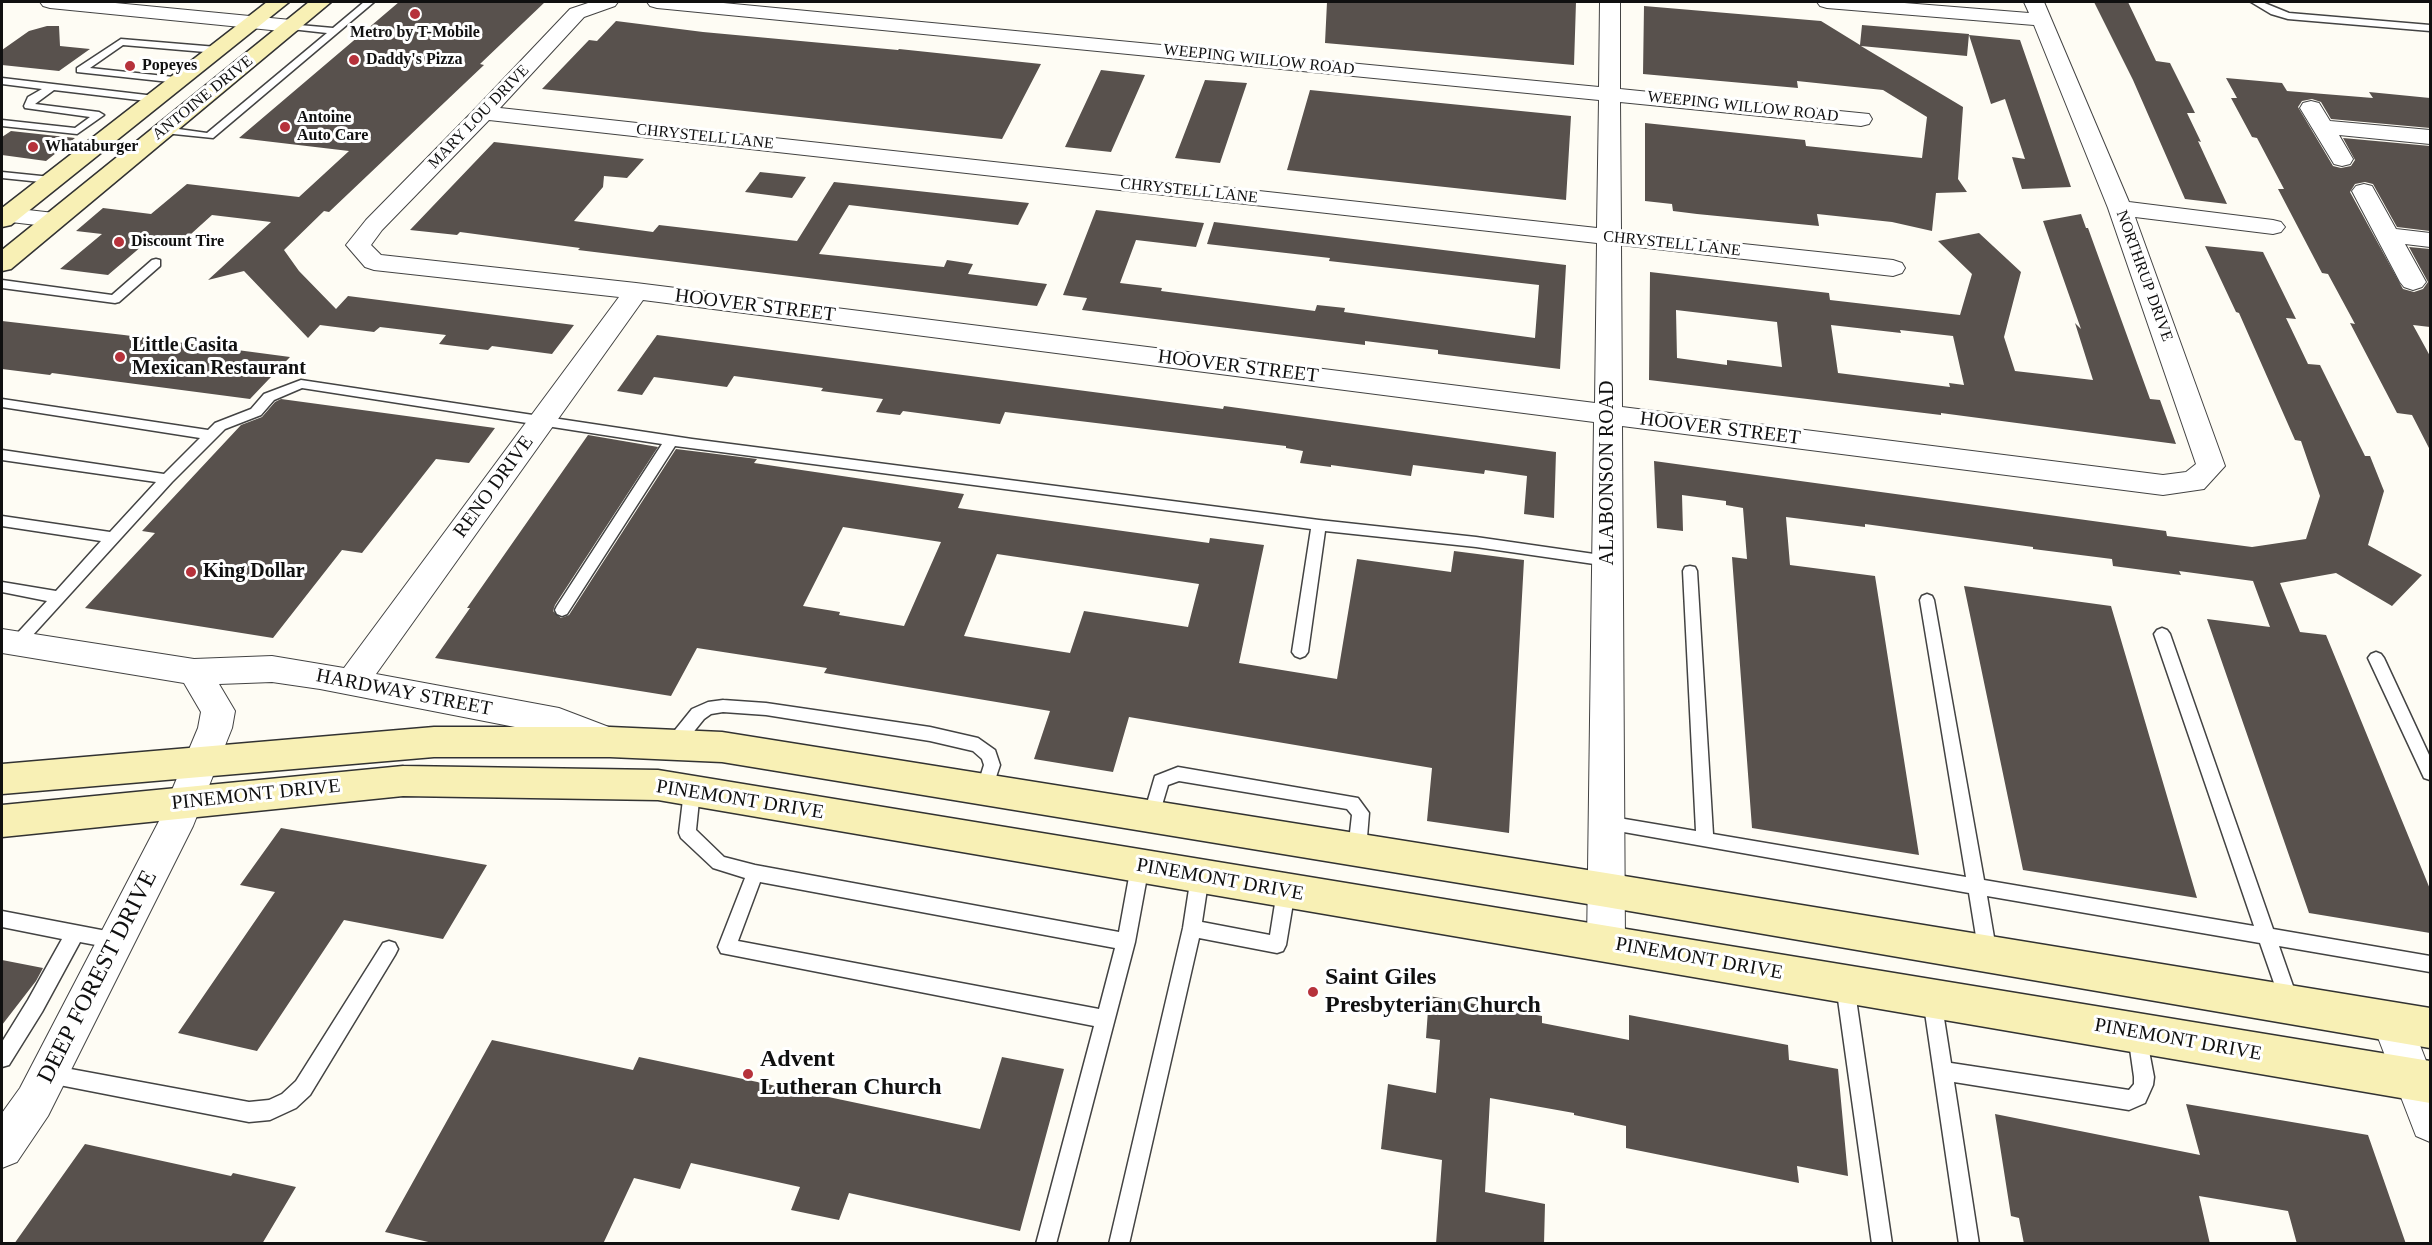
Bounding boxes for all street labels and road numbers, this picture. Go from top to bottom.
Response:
street label: WEEPING WILLOW ROAD [1163,40,1355,80]
street label: ANTOINE DRIVE [149,52,257,144]
street label: MARY LOU DRIVE [425,61,533,173]
street label: WEEPING WILLOW ROAD [1647,87,1839,127]
street label: CHRYSTELL LANE [635,120,775,154]
street label: CHRYSTELL LANE [1119,174,1259,208]
street label: NORTHRUP DRIVE [2111,208,2177,344]
street label: CHRYSTELL LANE [1602,227,1742,261]
street label: HOOVER STREET [673,284,837,328]
street label: HOOVER STREET [1156,345,1320,389]
street label: ALABONSON ROAD [1596,380,1620,566]
street label: HOOVER STREET [1638,407,1802,451]
street label: RENO DRIVE [449,431,539,543]
street label: HARDWAY STREET [314,664,494,722]
street label: PINEMONT DRIVE [170,774,342,816]
street label: PINEMONT DRIVE [654,775,826,825]
street label: PINEMONT DRIVE [1134,853,1306,907]
street label: DEEP FOREST DRIVE [32,866,164,1088]
street label: PINEMONT DRIVE [1613,932,1785,986]
street label: PINEMONT DRIVE [2092,1013,2264,1067]

